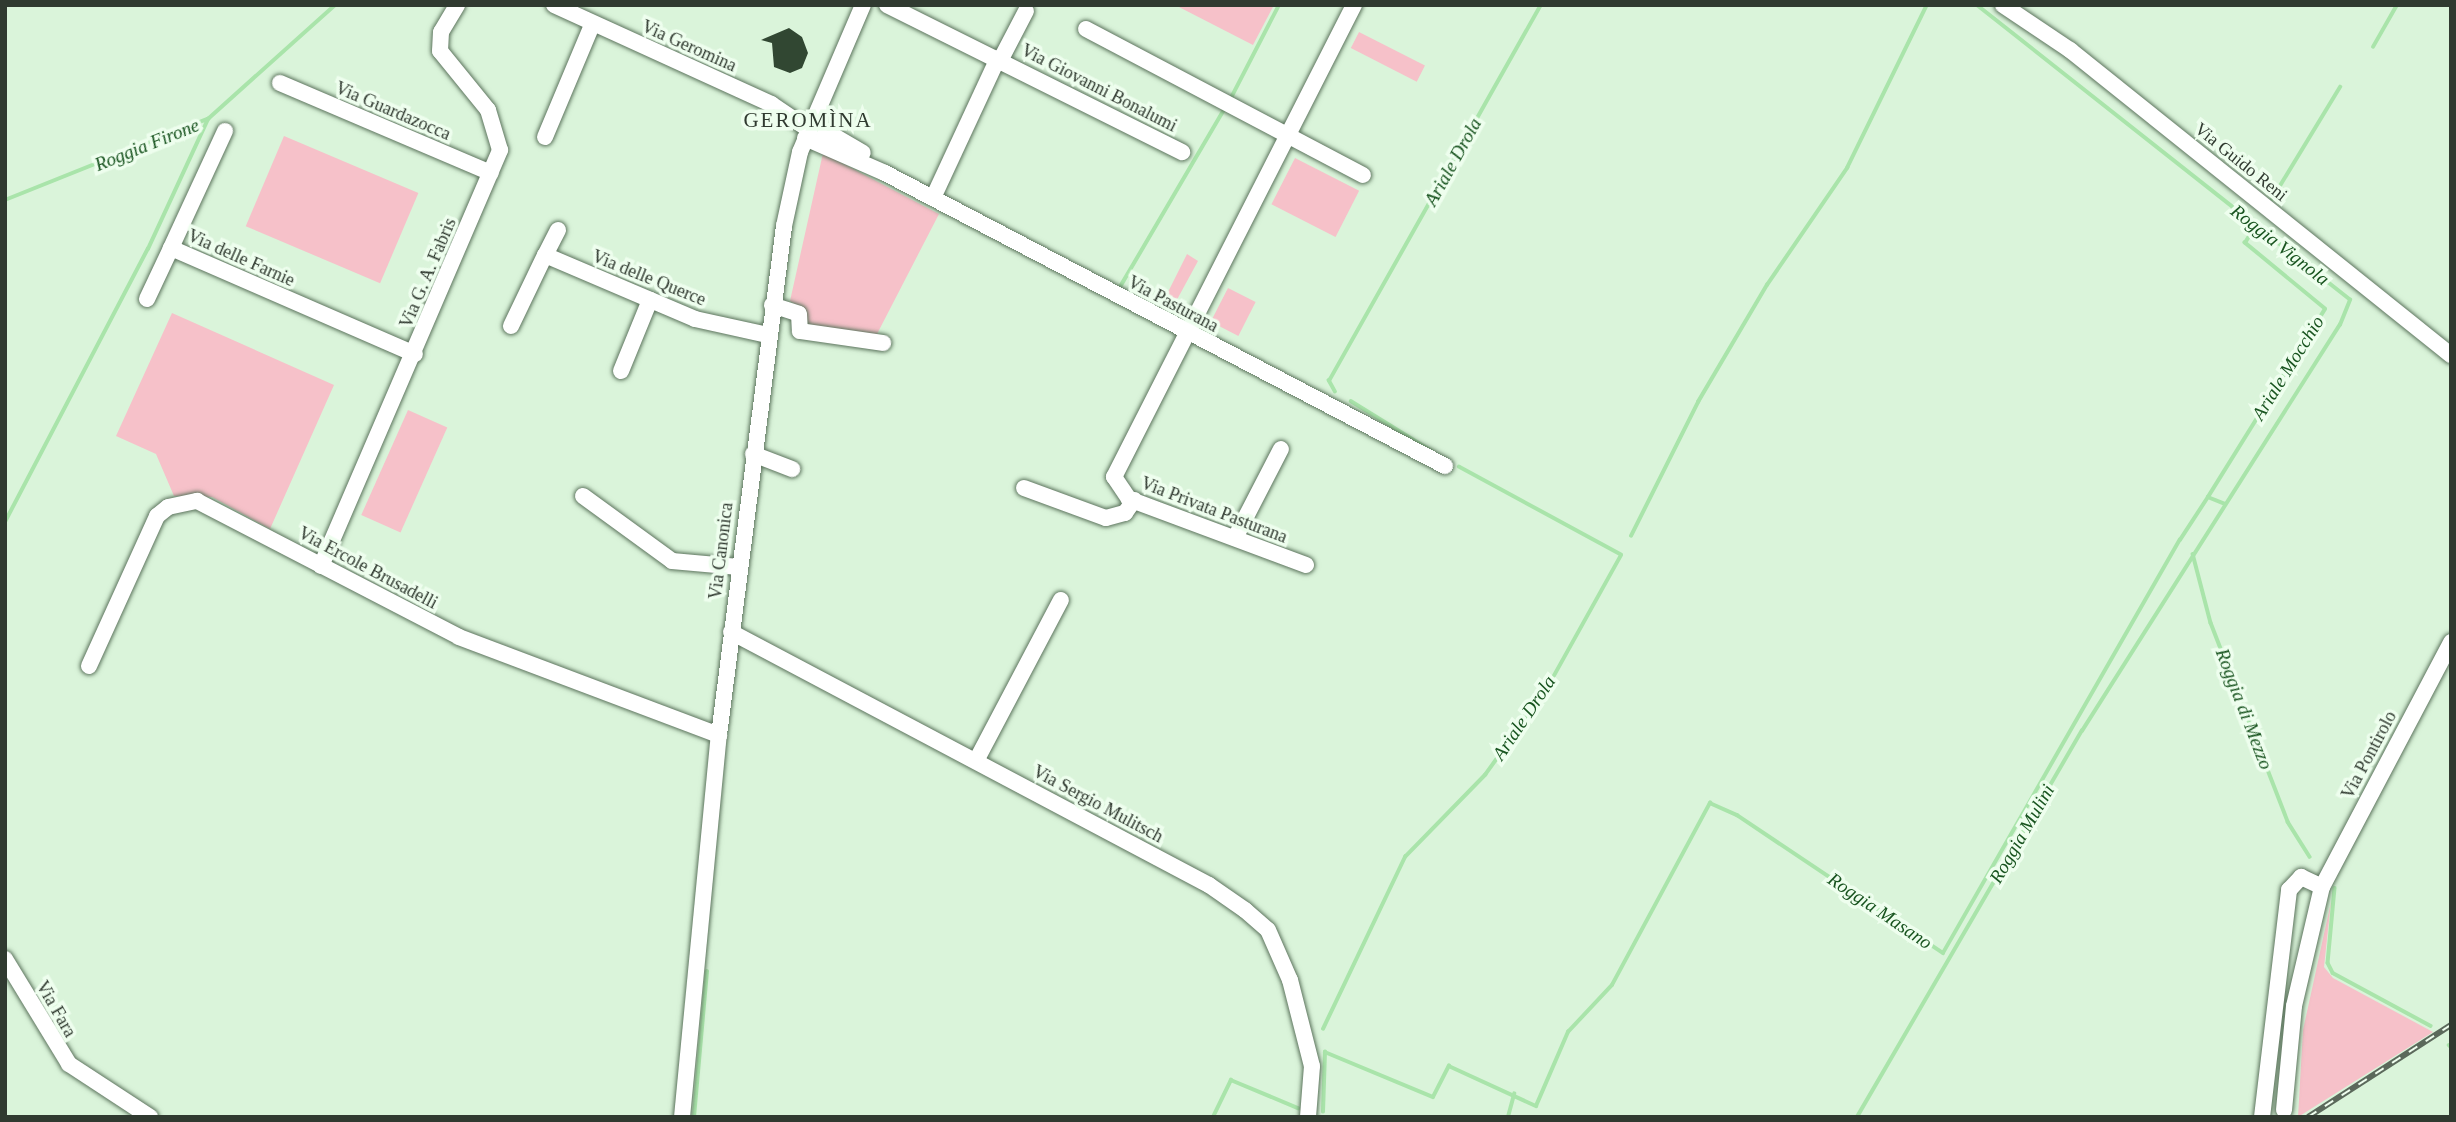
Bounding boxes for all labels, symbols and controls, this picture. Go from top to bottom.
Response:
street label: Via Geromina [638,16,740,76]
street label: Via Giovanni Bonalumi [1018,39,1180,137]
street label: Via Guardazocca [332,77,454,145]
district label: GEROMÌNA [744,107,872,133]
water label: Roggia Firone [91,114,203,176]
water label: Ariale Drola [1420,114,1486,210]
street label: Via Guido Reni [2190,118,2292,206]
water label: Roggia Vignola [2226,200,2334,290]
street label: Via G. A. Fabris [395,214,461,332]
street label: Via delle Farnie [184,225,298,291]
street label: Via delle Querce [589,245,709,311]
street label: Via Pasturana [1124,271,1222,337]
water label: Ariale Mocchio [2247,312,2329,424]
street label: Via Privata Pasturana [1138,472,1290,548]
street label: Via Canonica [704,501,738,601]
street label: Via Ercole Brusadelli [295,522,441,614]
water label: Roggia di Mezzo [2210,645,2278,773]
water label: Ariale Drola [1487,671,1561,765]
street label: Via Pontirolo [2337,707,2401,803]
street label: Via Sergio Mulitsch [1029,761,1167,847]
water label: Roggia Mulini [1985,781,2059,887]
water label: Roggia Masano [1824,868,1936,954]
street label: Via Fara [31,977,81,1041]

